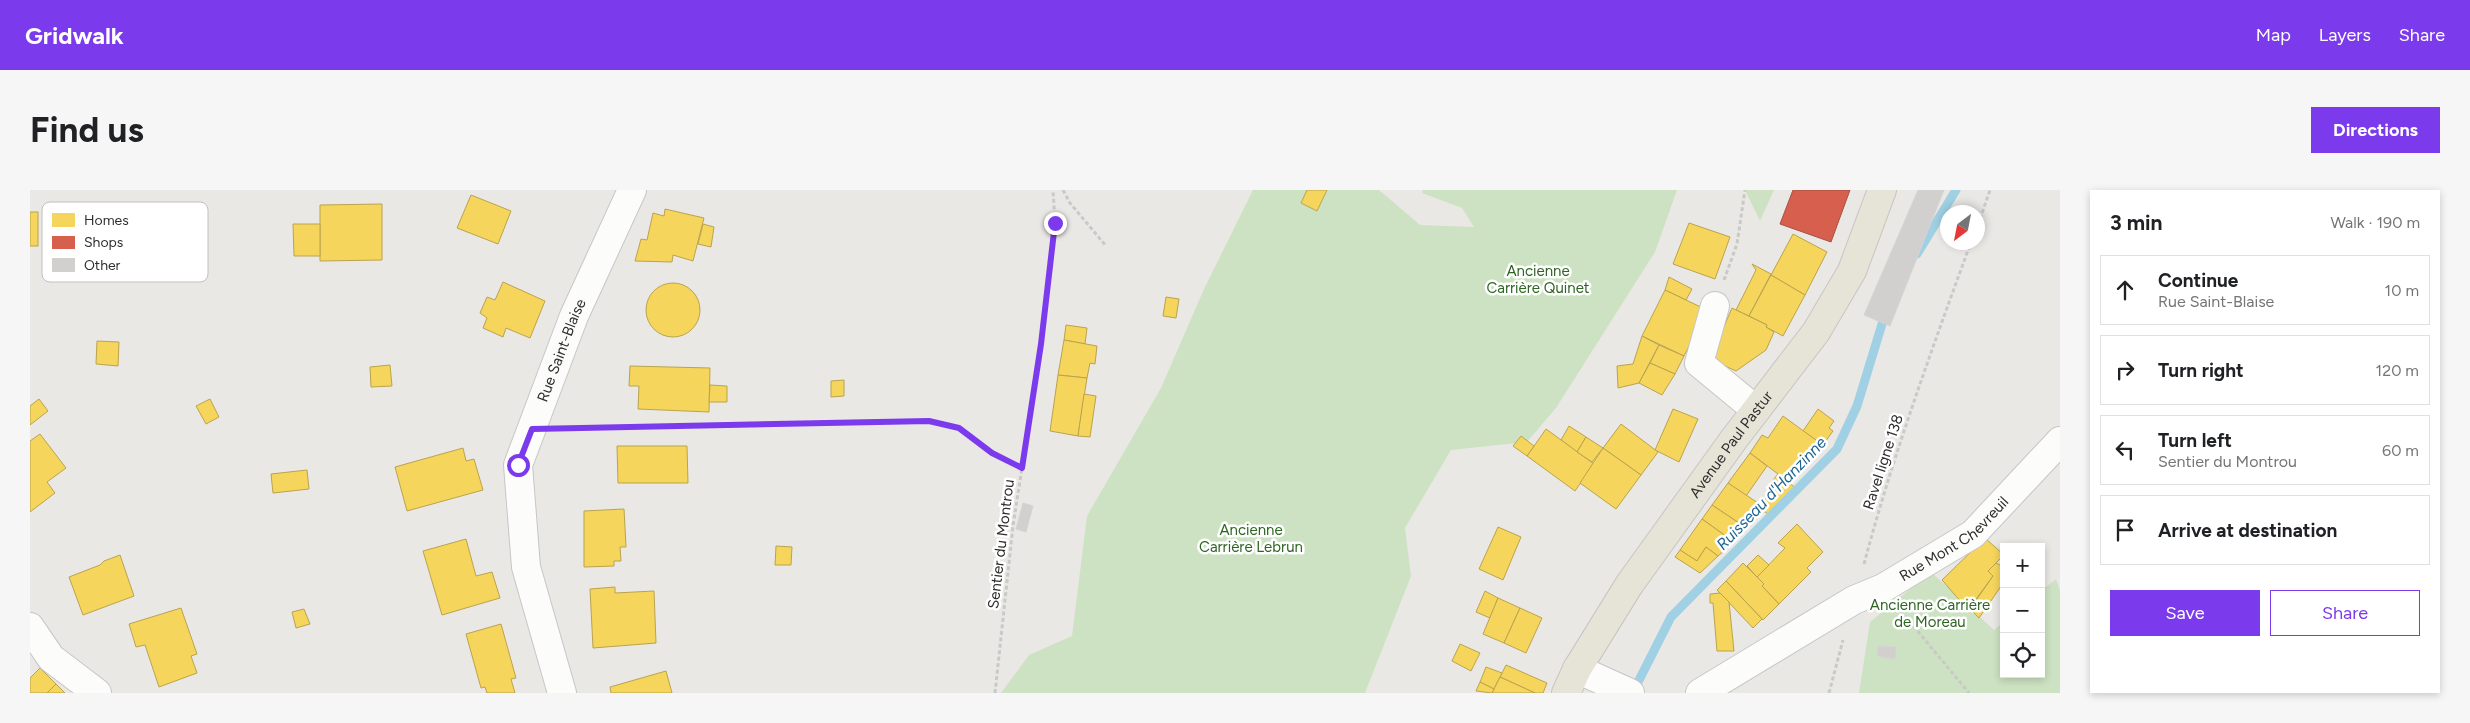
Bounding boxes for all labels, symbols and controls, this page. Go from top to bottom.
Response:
text: Gridwalk [25,21,124,50]
text: Map [2256,24,2291,46]
text: Layers [2319,24,2371,46]
text: Share [2399,24,2445,46]
button: Directions [2311,107,2440,153]
text: Find us [30,109,144,151]
legend [42,202,208,282]
north arrow [1940,205,1985,250]
text: 3 min [2110,210,2162,235]
text: Homes [84,212,129,229]
route end [1044,212,1067,235]
text: Walk · 190 m [2330,213,2420,232]
text: Shops [84,234,123,251]
text: Other [84,257,121,274]
park label: Ancienne Carrière Quinet [1486,262,1590,297]
text: Continue [2158,269,2238,292]
icon: ahead [2111,276,2139,304]
text: 10 m [2385,281,2419,300]
text: Rue Saint-Blaise [2158,292,2274,311]
street label: Rue Saint-Blaise [534,296,590,404]
icon: right [2111,356,2139,384]
text: Turn right [2158,359,2244,382]
text: 120 m [2376,361,2419,380]
street label: Avenue Paul Pastur [1686,387,1777,501]
street label: Ravel ligne 138 [1859,412,1907,512]
text: Turn left [2158,429,2232,452]
water label: Ruisseau d'Hanzinne [1712,433,1830,554]
icon: left [2111,436,2139,464]
text: 60 m [2382,441,2419,460]
text: Sentier du Montrou [2158,452,2297,471]
route start [507,454,530,477]
street label: Sentier du Montrou [984,478,1018,610]
street label: Rue Mont Chevreuil [1896,493,2012,585]
icon: arrive [2111,516,2139,544]
text: Arrive at destination [2158,519,2337,542]
park label: Ancienne Carrière Lebrun [1199,521,1303,556]
map controls [2000,543,2045,678]
button: + [2000,543,2045,588]
button: − [2000,588,2045,633]
button: Save [2110,590,2260,636]
button: Share [2270,590,2420,636]
park label: Ancienne Carrière de Moreau [1870,596,1990,631]
button: locate [2000,633,2045,678]

